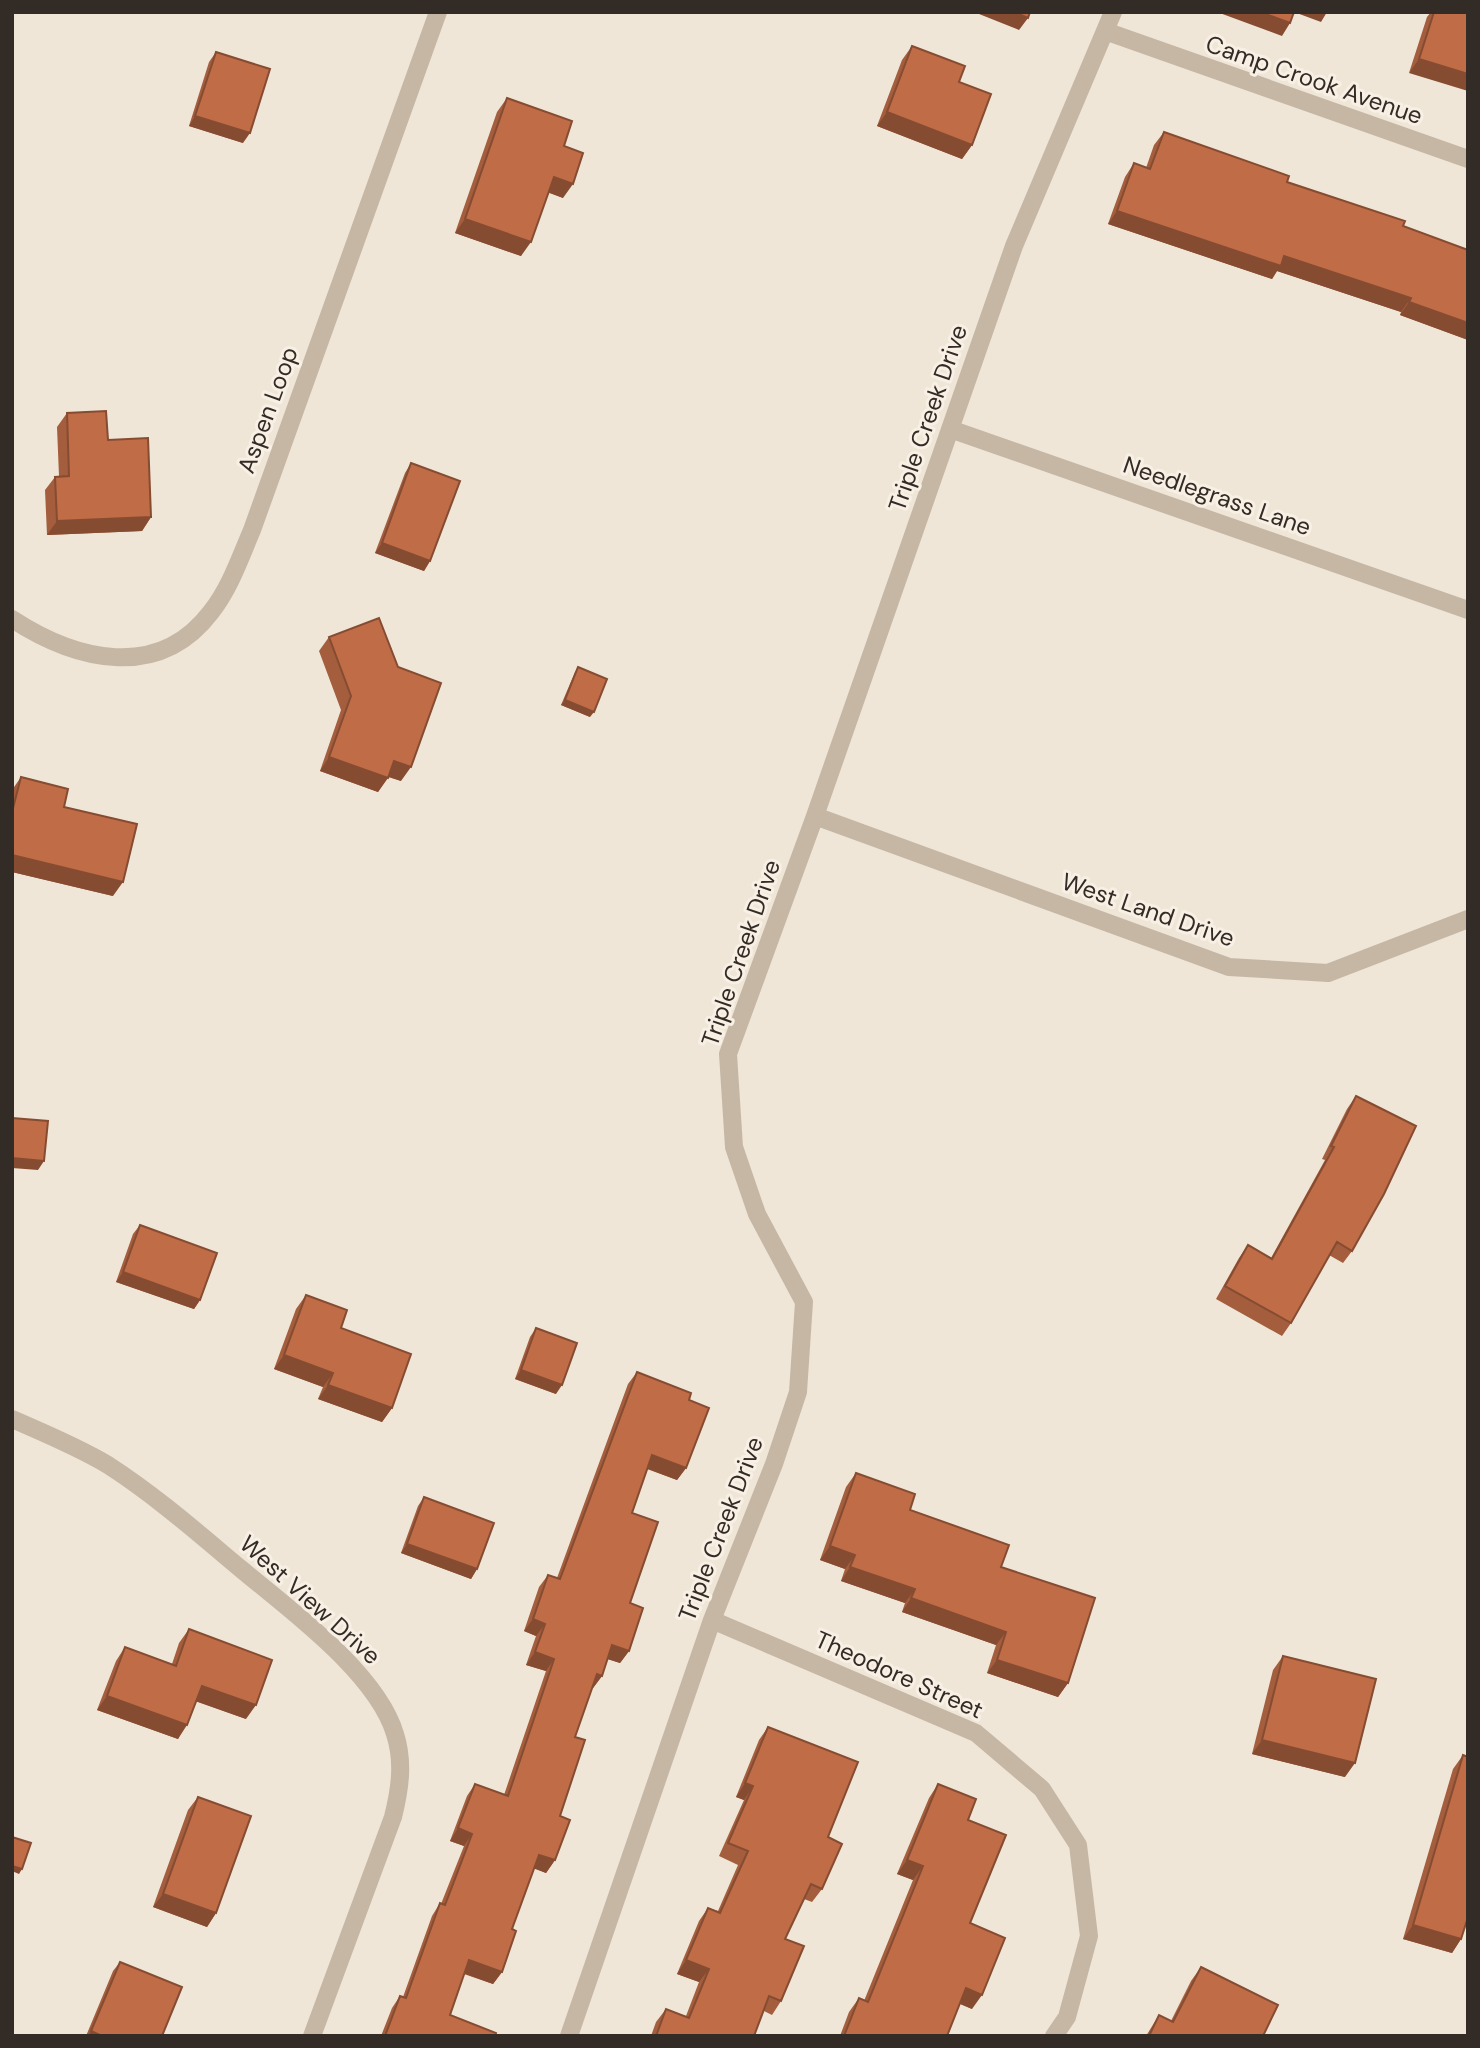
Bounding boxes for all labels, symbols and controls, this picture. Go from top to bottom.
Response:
street label: Camp Crook Avenue [1202,28,1427,131]
street label: Triple Creek Drive [881,320,974,515]
street label: Aspen Loop [230,342,305,477]
street label: Needlegrass Lane [1119,449,1315,542]
street label: Triple Creek Drive [694,855,787,1050]
street label: West Land Drive [1058,865,1239,954]
street label: Triple Creek Drive [671,1432,770,1626]
street label: West View Drive [233,1528,387,1671]
street label: Theodore Street [810,1624,988,1725]

